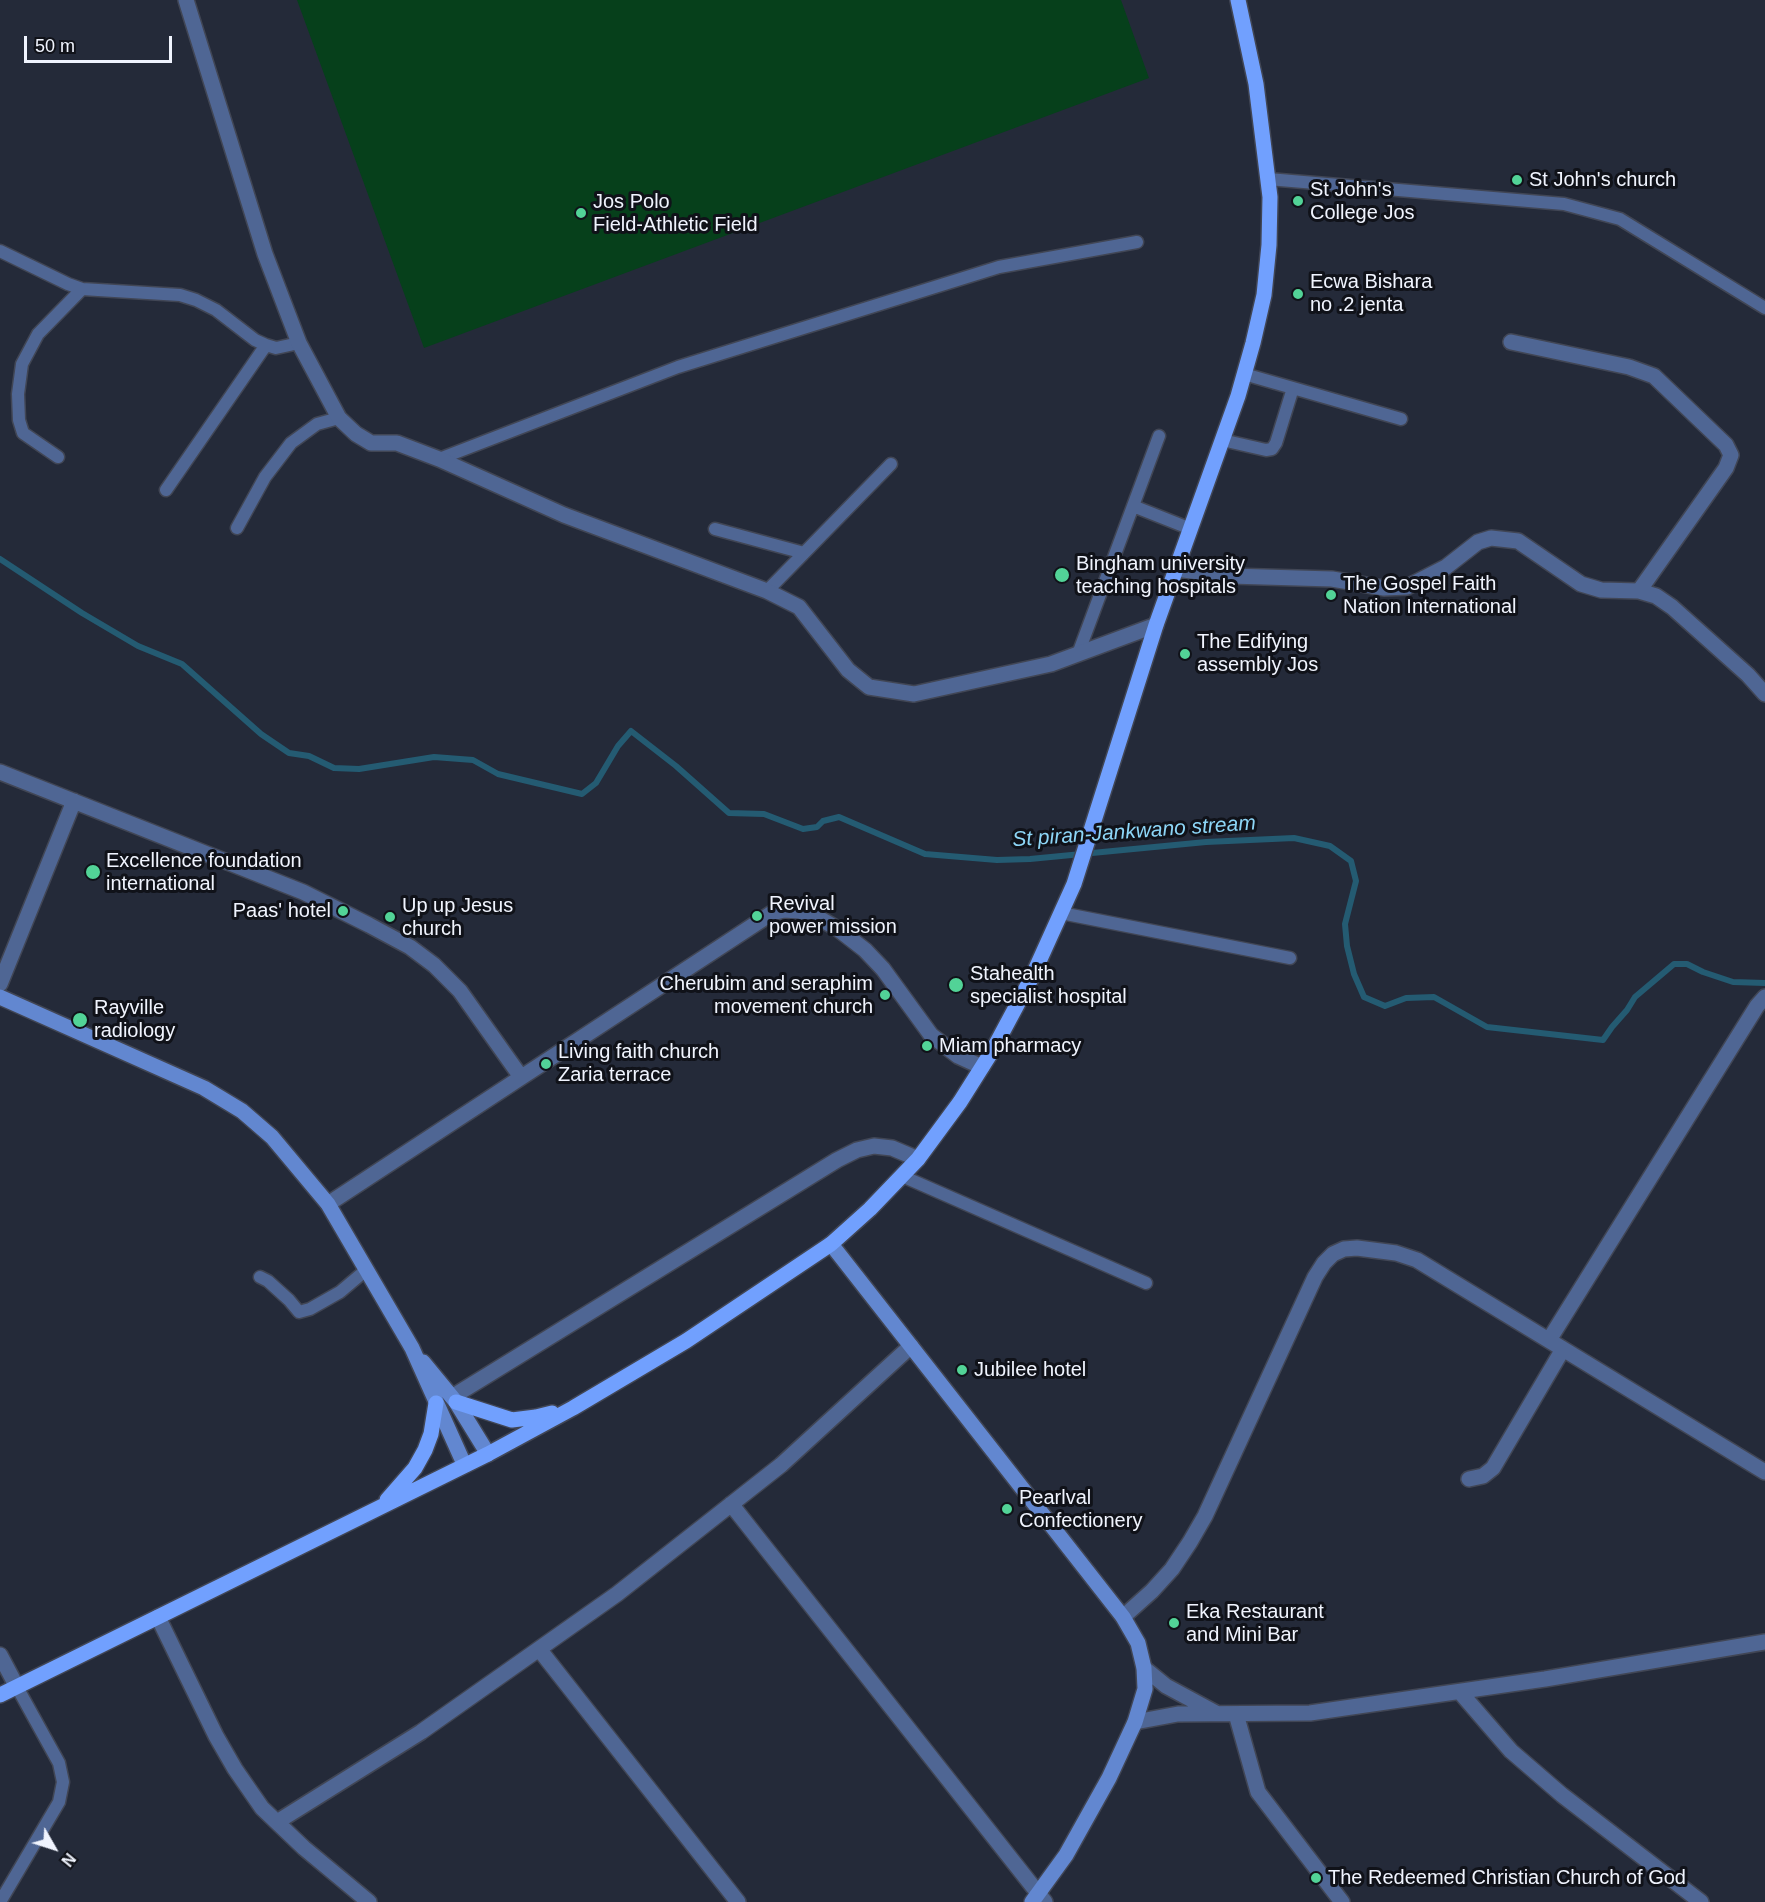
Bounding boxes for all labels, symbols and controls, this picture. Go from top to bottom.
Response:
scale bar [27,24,176,62]
text: 50 m [35,36,75,56]
place label: St John's church [1529,168,1676,192]
marker: St John's church [1510,173,1524,187]
place label: St John's College Jos [1310,178,1415,225]
place label: Jos Polo Field-Athletic Field [593,190,758,237]
marker: St John's College Jos [1291,194,1305,208]
marker: Jos Polo Field-Athletic Field [574,206,588,220]
place label: Ecwa Bishara no .2 jenta [1310,270,1432,317]
marker: Ecwa Bishara no .2 jenta [1291,287,1305,301]
place label: Bingham university teaching hospitals [1076,552,1245,599]
marker: Bingham university teaching hospitals [1053,566,1071,584]
place label: The Gospel Faith Nation International [1343,572,1516,619]
marker: The Gospel Faith Nation International [1324,588,1338,602]
place label: The Edifying assembly Jos [1197,630,1318,677]
marker: The Edifying assembly Jos [1178,647,1192,661]
water label: St piran-Jankwano stream [1011,811,1257,853]
place label: Excellence foundation international [106,849,302,896]
marker: Excellence foundation international [84,863,102,881]
place label: Revival power mission [769,892,897,939]
place label: Up up Jesus church [402,894,513,941]
place label: Paas' hotel [233,899,331,923]
marker: Paas' hotel [336,904,350,918]
marker: Revival power mission [750,909,764,923]
marker: Up up Jesus church [383,910,397,924]
place label: Stahealth specialist hospital [970,962,1127,1009]
place label: Cherubim and seraphim movement church [660,972,873,1019]
marker: Stahealth specialist hospital [947,976,965,994]
marker: Cherubim and seraphim movement church [878,988,892,1002]
place label: Rayville radiology [94,996,175,1043]
marker: Rayville radiology [71,1011,89,1029]
place label: Miam pharmacy [939,1034,1081,1058]
marker: Miam pharmacy [920,1039,934,1053]
place label: Living faith church Zaria terrace [558,1040,719,1087]
marker: Living faith church Zaria terrace [539,1057,553,1071]
place label: Jubilee hotel [974,1358,1086,1382]
marker: Jubilee hotel [955,1363,969,1377]
place label: Pearlval Confectionery [1019,1486,1142,1533]
marker: Pearlval Confectionery [1000,1502,1014,1516]
place label: Eka Restaurant and Mini Bar [1186,1600,1324,1647]
marker: Eka Restaurant and Mini Bar [1167,1616,1181,1630]
north arrow [24,1818,84,1878]
text: N [58,1850,79,1869]
place label: The Redeemed Christian Church of God [1328,1866,1686,1890]
marker: The Redeemed Christian Church of God [1309,1871,1323,1885]

